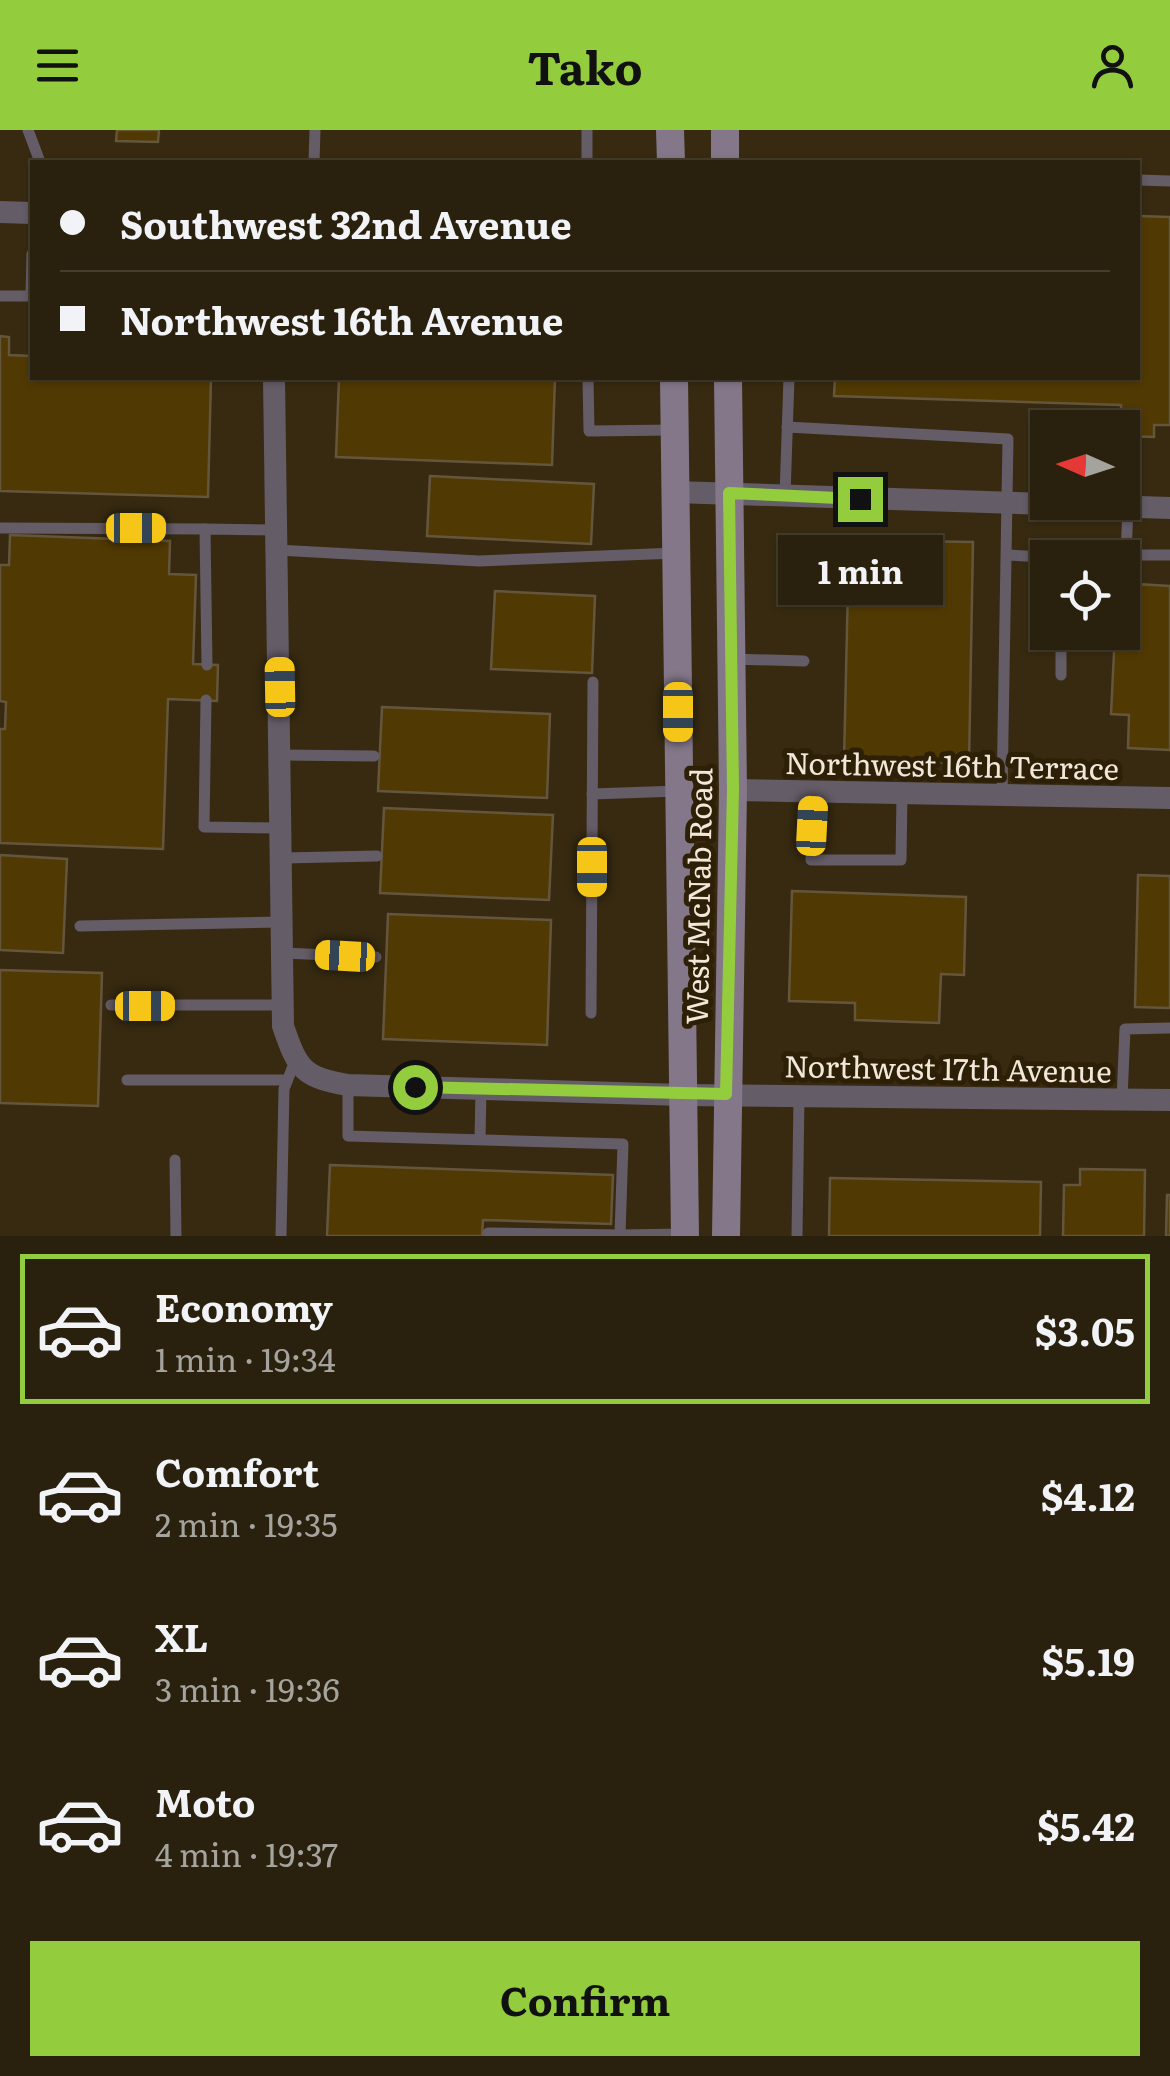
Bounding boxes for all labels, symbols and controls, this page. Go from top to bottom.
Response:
text: Tako [527,32,643,99]
icon: menu [30,38,85,93]
icon: person [1085,38,1140,93]
text: Southwest 32nd Avenue [120,194,572,251]
text: Northwest 16th Avenue [120,290,563,347]
north arrow [1030,410,1140,520]
map controls [1030,410,1140,650]
route end [838,477,883,522]
car [106,513,166,543]
callout: 1 min [778,534,942,604]
button: locate [1030,540,1140,650]
text: 1 min [818,546,903,594]
car [264,657,296,717]
car [663,682,693,742]
street label: Northwest 16th Terrace [785,739,1119,789]
street label: West McNab Road [673,767,721,1025]
car [795,795,829,857]
car [577,837,607,897]
car [314,939,376,973]
car [115,991,175,1021]
street label: Northwest 17th Avenue [784,1042,1112,1092]
route start [393,1065,438,1110]
text: Economy [155,1277,333,1334]
icon: car [35,1284,125,1374]
text: $3.05 [1035,1301,1135,1358]
text: 1 min · 19:34 [155,1334,336,1382]
text: Comfort [155,1442,319,1499]
icon: car [35,1449,125,1539]
text: $4.12 [1041,1466,1135,1523]
text: 2 min · 19:35 [155,1499,338,1547]
text: XL [155,1607,208,1664]
icon: car [35,1614,125,1704]
text: $5.19 [1042,1631,1135,1688]
text: 3 min · 19:36 [155,1664,340,1712]
text: Moto [155,1772,255,1829]
icon: car [35,1779,125,1869]
text: $5.42 [1037,1796,1135,1853]
text: 4 min · 19:37 [155,1829,338,1877]
button: Confirm [30,1941,1140,2056]

